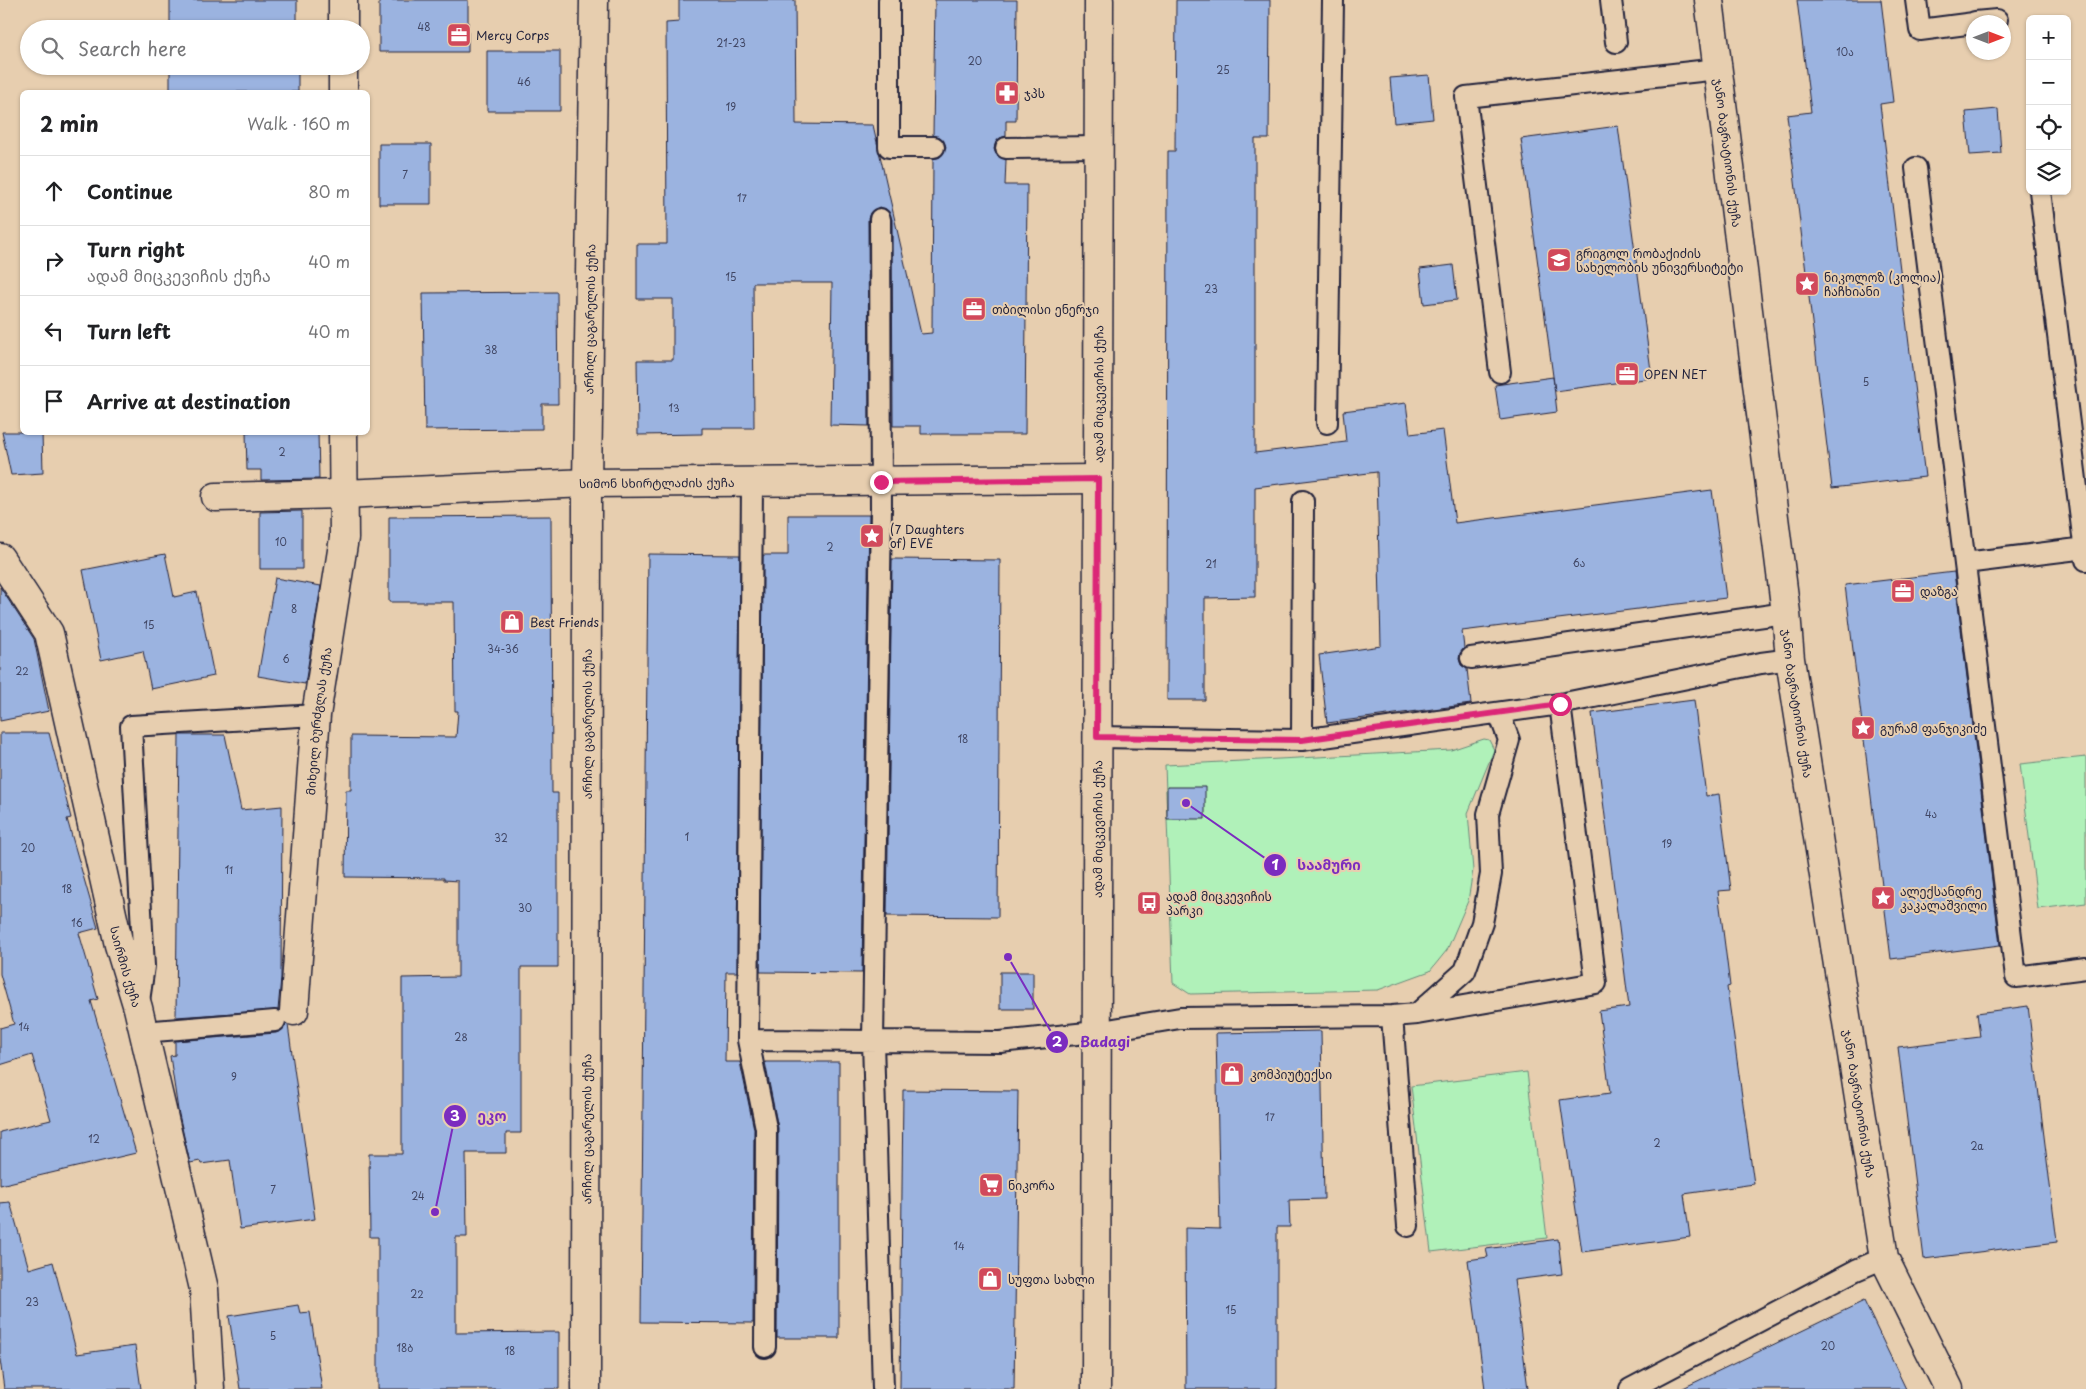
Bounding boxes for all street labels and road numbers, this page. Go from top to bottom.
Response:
street label: ჯანო ბაგრატიონის ქუჩა [1710,77,1746,228]
street label: არჩილ ცაგარელის ქუჩა [579,244,599,394]
street label: ადამ მიცკევიჩის ქუჩა [1089,325,1107,463]
street label: სიმონ სხირტლაძის ქუჩა [579,473,735,492]
street label: ჯანო ბაგრატიონის ქუჩა [1778,628,1818,779]
street label: მიხეილ ბურძგლას ქუჩა [301,646,336,796]
street label: არჩილ ცაგარელის ქუჩა [578,649,596,799]
street label: ადამ მიცკევიჩის ქუჩა [1088,760,1106,898]
street label: საირმის ქუჩა [106,924,146,1009]
street label: ჯანო ბაგრატიონის ქუჩა [1839,1028,1880,1179]
street label: არჩილ ცაგარელის ქუჩა [577,1054,595,1204]

